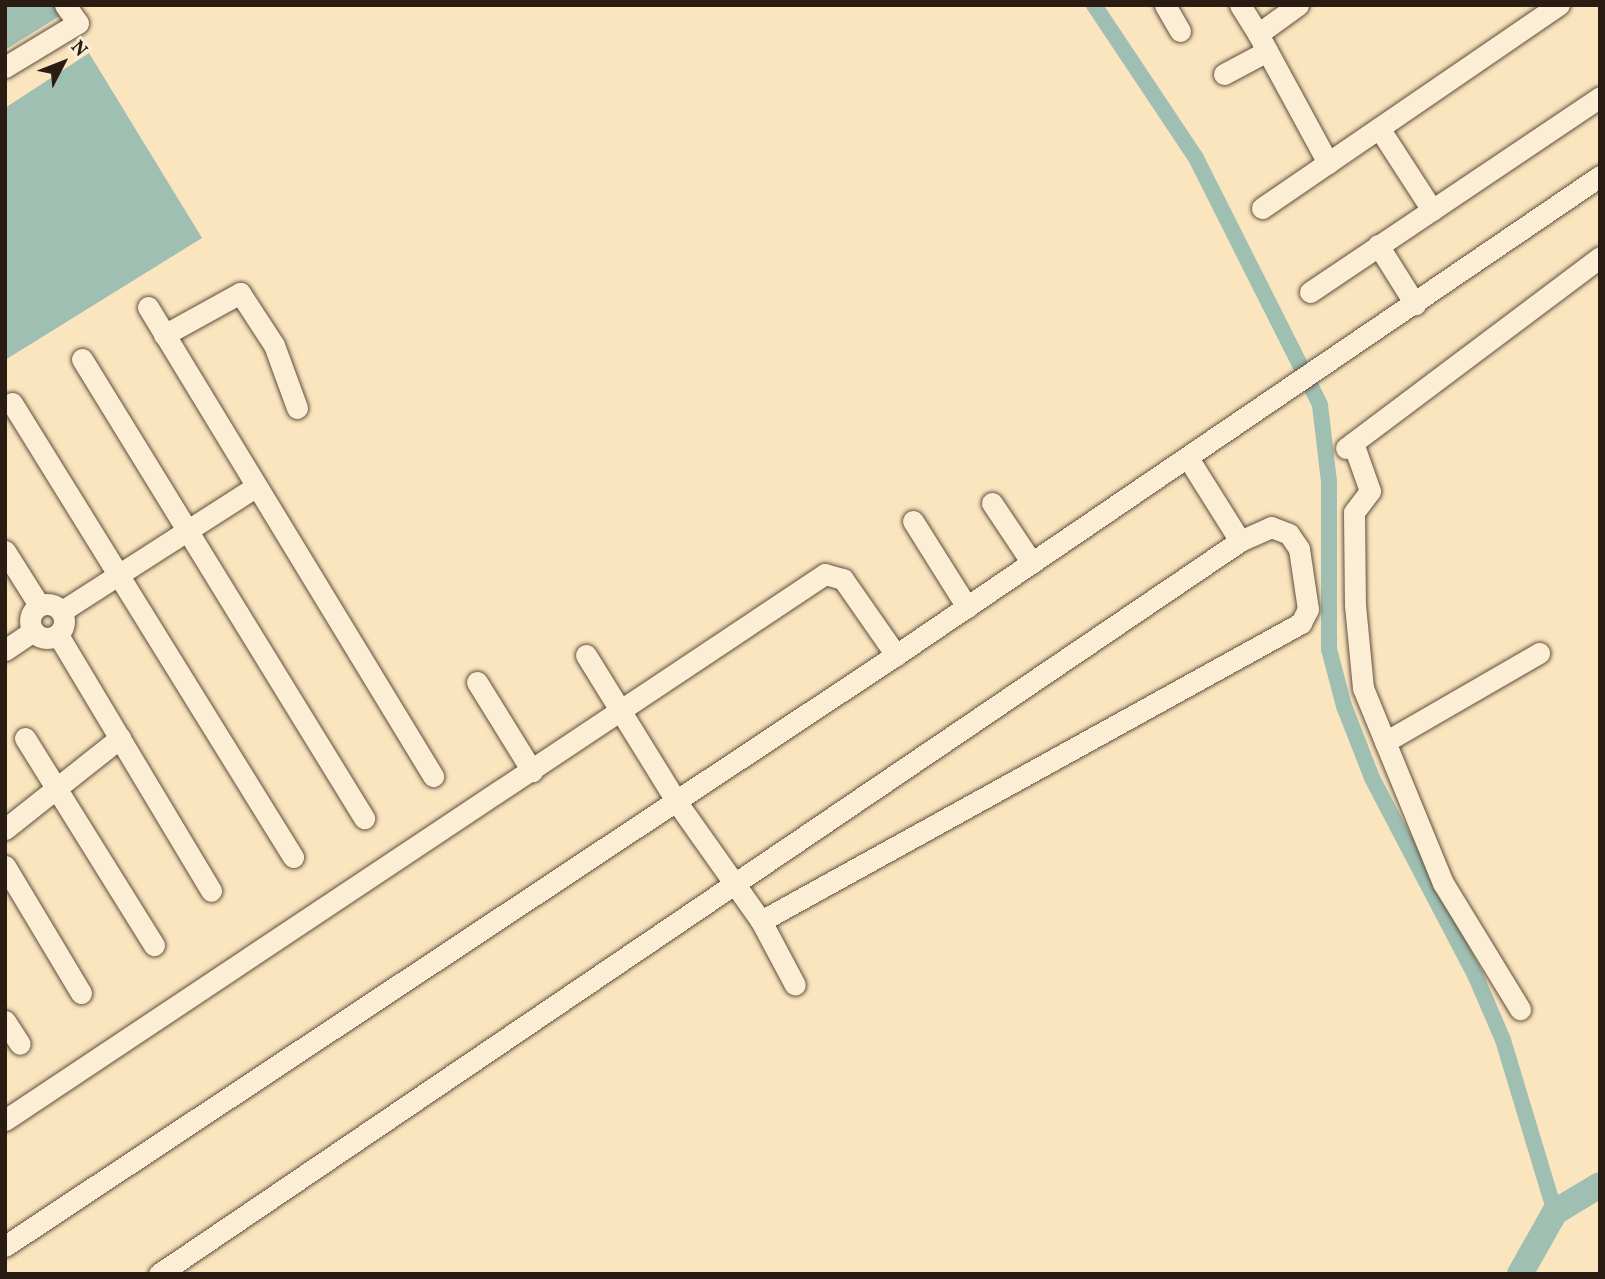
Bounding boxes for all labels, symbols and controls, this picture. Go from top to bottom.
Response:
north arrow [28,28,98,98]
text: N [64,35,93,63]

